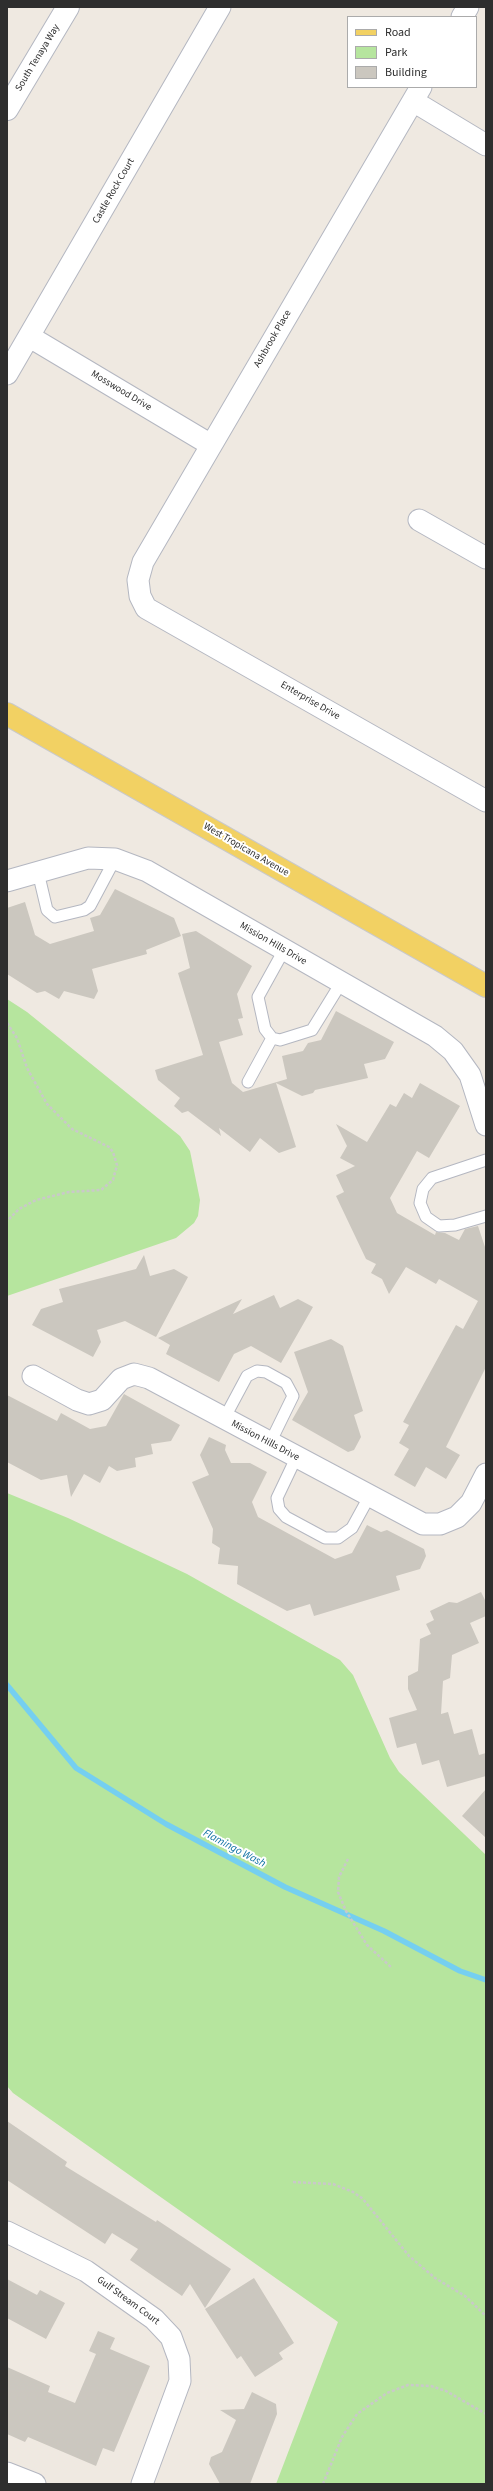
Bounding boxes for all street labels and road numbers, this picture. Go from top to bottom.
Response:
street label: South Tenaya Way [13,22,63,94]
street label: Castle Rock Court [90,156,138,226]
street label: Ashbrook Place [252,308,294,370]
street label: Mosswood Drive [89,368,153,414]
street label: Enterprise Drive [278,679,342,723]
street label: West Tropicana Avenue [201,821,291,879]
street label: Mission Hills Drive [237,920,309,968]
street label: Mission Hills Drive [229,1418,301,1464]
street label: Gulf Stream Court [94,2274,162,2328]

